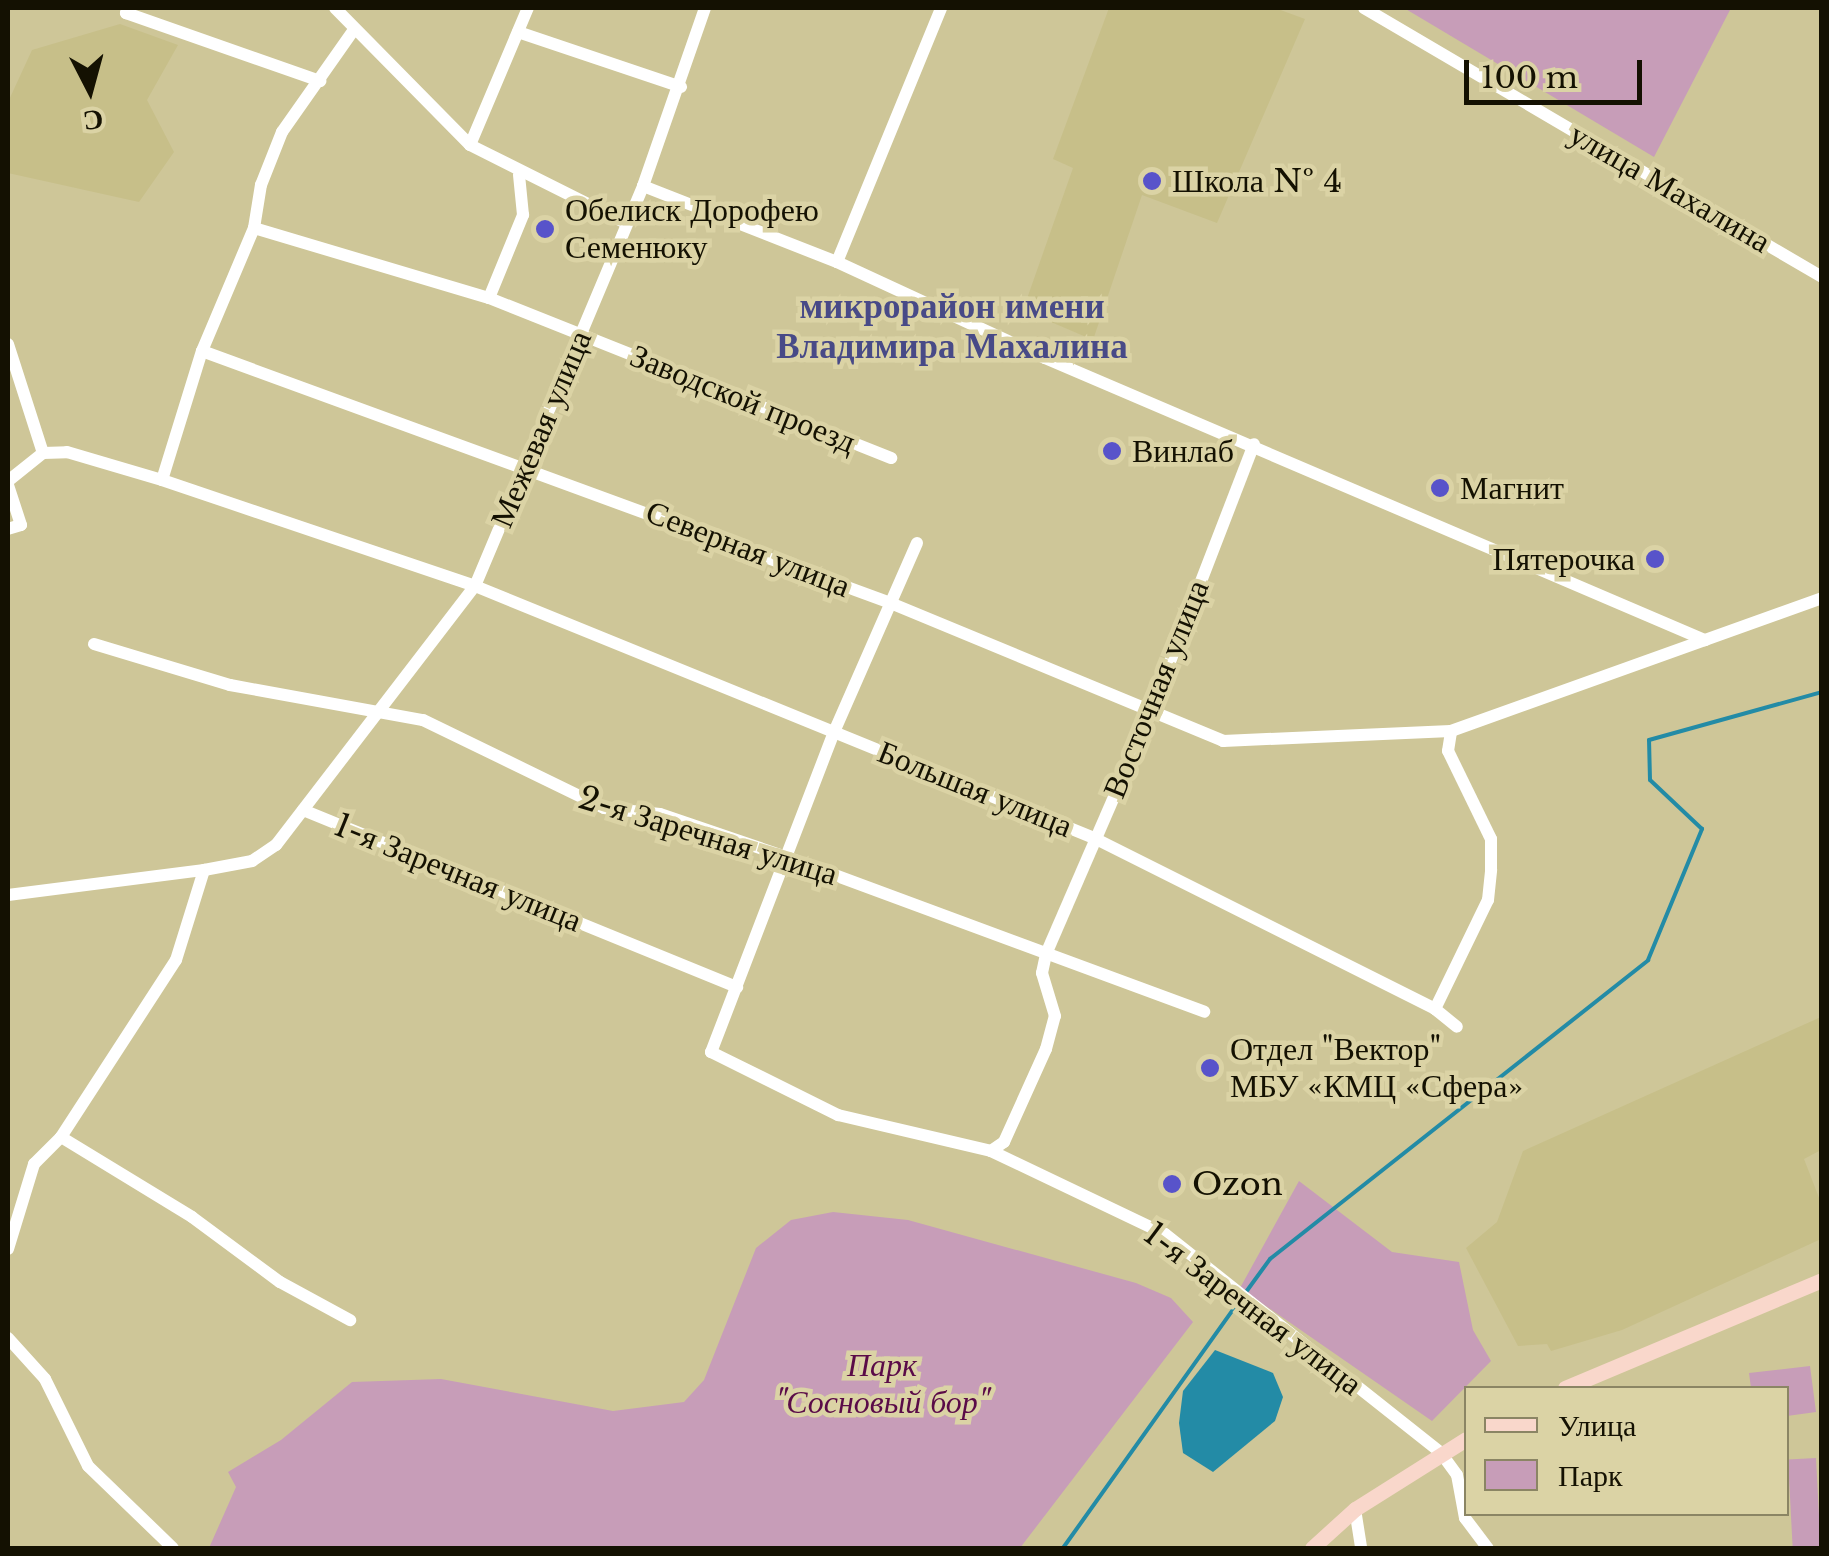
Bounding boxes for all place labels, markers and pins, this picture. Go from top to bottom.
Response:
place label: Школа № 4 [1172,162,1342,200]
marker: Школа № 4 [1141,170,1163,192]
place label: Обелиск Дорофею Семенюку [565,192,819,267]
marker: Обелиск Дорофею Семенюку [534,218,556,240]
place label: Винлаб [1132,432,1234,470]
marker: Винлаб [1101,440,1123,462]
place label: Магнит [1460,469,1564,507]
marker: Магнит [1429,477,1451,499]
place label: Пятерочка [1492,540,1635,578]
marker: Пятерочка [1644,548,1666,570]
place label: Отдел "Вектор" МБУ «КМЦ «Сфера» [1230,1031,1523,1106]
marker: Отдел "Вектор" МБУ «КМЦ «Сфера» [1199,1057,1221,1079]
place label: Ozon [1192,1165,1283,1203]
marker: Ozon [1161,1173,1183,1195]

